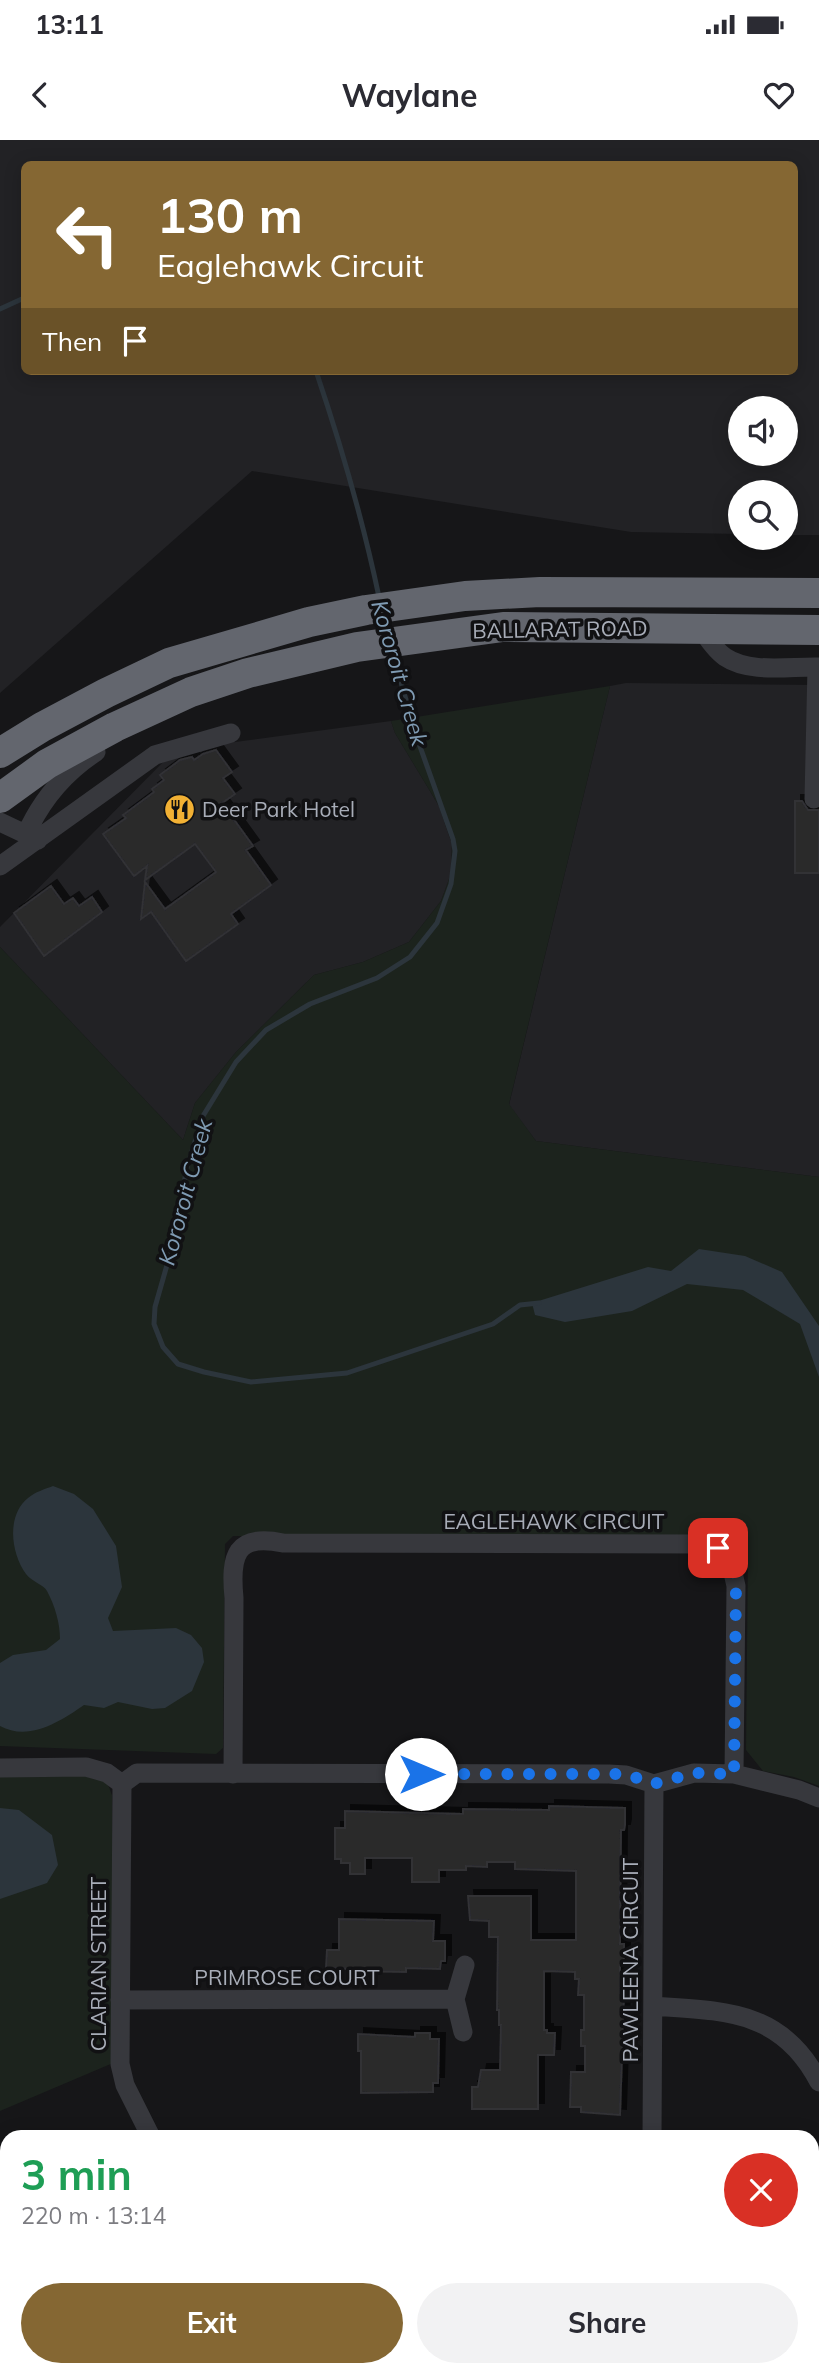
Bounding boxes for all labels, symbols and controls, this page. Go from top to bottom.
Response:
text: 13:11 [35,8,104,41]
text: Waylane [341,75,478,115]
icon: back [21,76,59,114]
icon: heart [760,76,798,114]
text: 130 m [157,184,303,245]
icon: left [42,189,133,280]
text: Eaglehawk Circuit [157,245,424,285]
icon: arrive [116,322,154,360]
text: Then [42,325,102,358]
map controls [728,396,798,550]
button: sound [728,396,798,466]
button: search [728,480,798,550]
water label: Kororoit Creek [365,597,435,750]
street label: BALLARAT ROAD [472,614,648,644]
restaurant icon: Deer Park Hotel [162,792,196,826]
place label: Deer Park Hotel [202,796,355,822]
water label: Kororoit Creek [152,1114,219,1268]
street label: EAGLEHAWK CIRCUIT [444,1508,665,1534]
pin [688,1518,748,1578]
icon: arrive [699,1529,737,1567]
position arrow [384,1737,458,1811]
street label: PAWLEENA CIRCUIT [617,1857,643,2062]
street label: CLARIAN STREET [85,1876,111,2051]
street label: PRIMROSE COURT [194,1964,380,1990]
text: 3 min [21,2148,132,2201]
button: close [724,2153,798,2227]
text: 220 m · 13:14 [21,2201,166,2230]
button: Exit [21,2283,403,2363]
button: Share [417,2283,798,2363]

